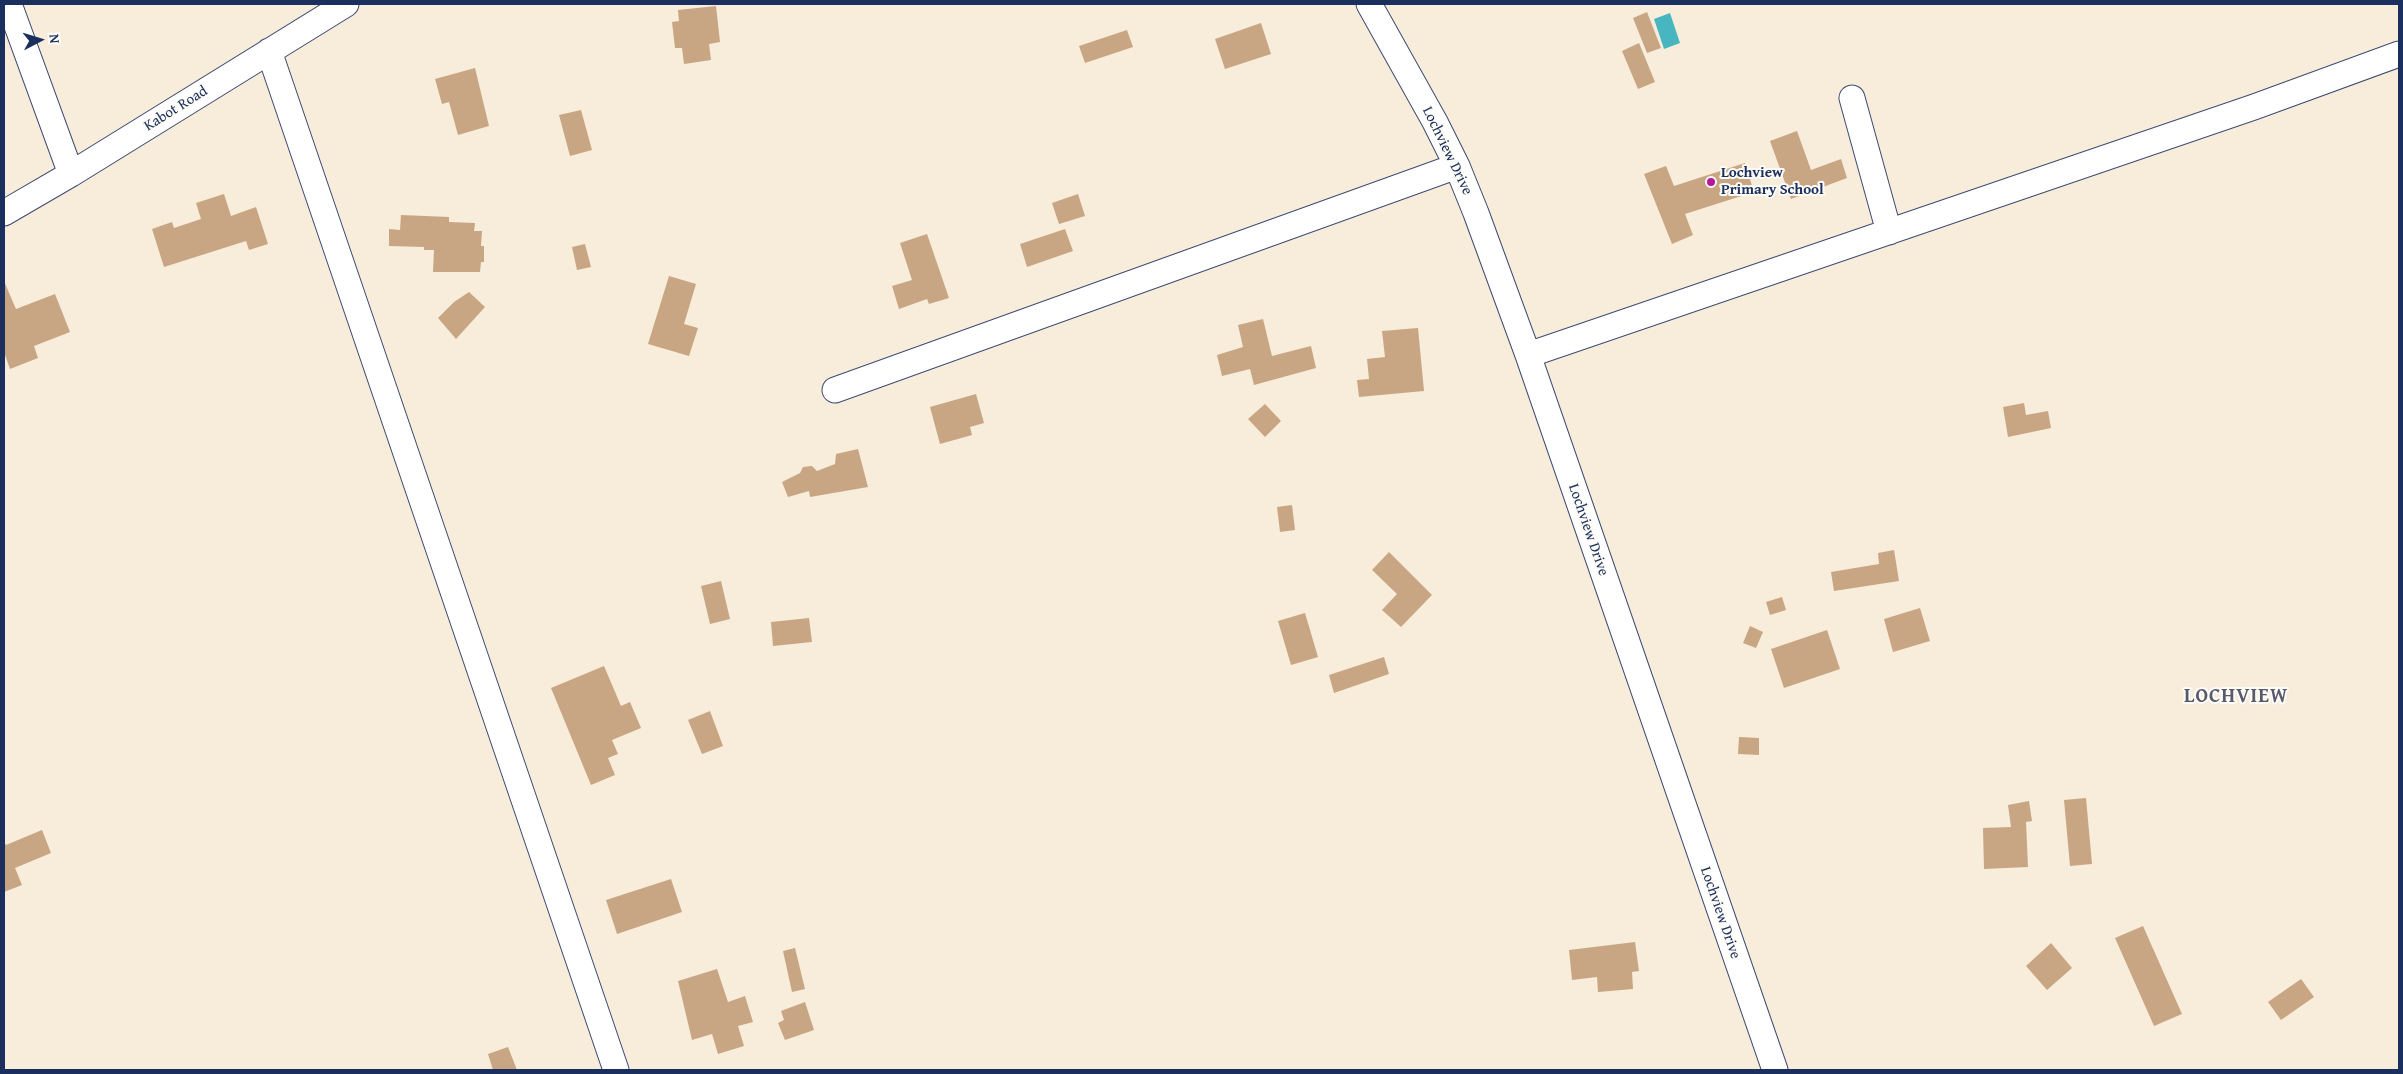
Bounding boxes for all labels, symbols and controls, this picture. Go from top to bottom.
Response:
north arrow [15,15,65,65]
text: N [45,33,65,44]
street label: Kabot Road [141,82,211,136]
street label: Lochview Drive [1418,104,1476,198]
place label: Lochview Primary School [1721,164,1824,199]
marker: Lochview Primary School [1705,176,1717,188]
street label: Lochview Drive [1564,482,1612,578]
district label: LOCHVIEW [2183,685,2289,709]
street label: Lochview Drive [1696,865,1744,961]

